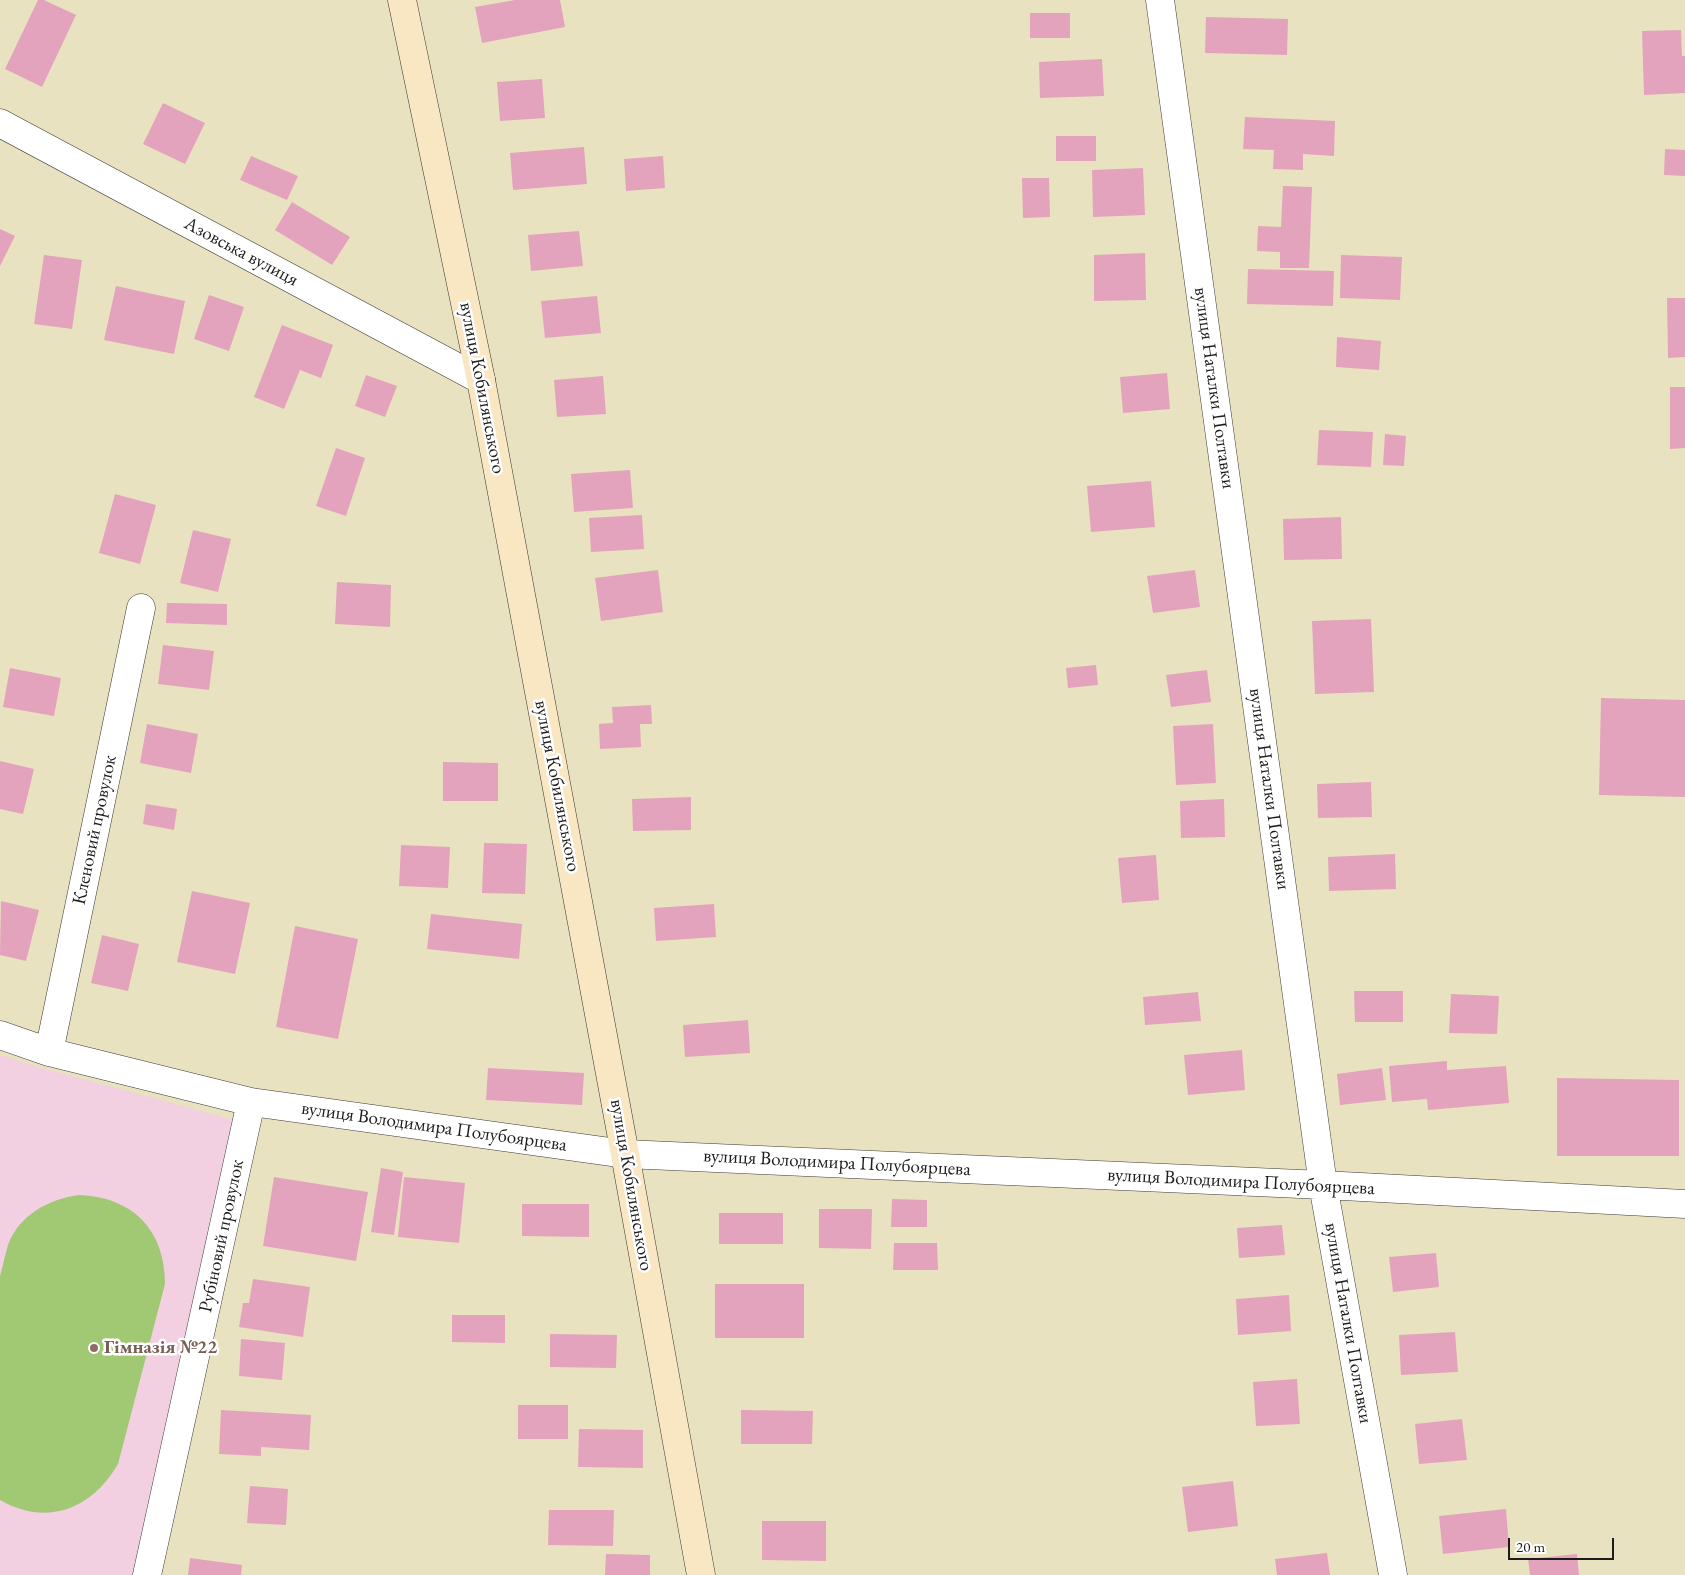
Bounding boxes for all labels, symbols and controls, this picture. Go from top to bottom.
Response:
street label: Азовська вулиця [180,212,302,292]
street label: вулиця Наталки Полтавки [1189,286,1239,490]
street label: вулиця Кобилянського [454,300,510,476]
street label: вулиця Наталки Полтавки [1244,687,1294,891]
street label: вулиця Кобилянського [529,698,585,874]
street label: Кленовий провулок [68,753,122,907]
street label: вулиця Володимира Полубоярцева [300,1097,568,1157]
street label: вулиця Кобилянського [605,1097,657,1273]
street label: вулиця Володимира Полубоярцева [703,1145,971,1181]
street label: Рубіновий провулок [195,1157,249,1315]
street label: вулиця Володимира Полубоярцева [1107,1164,1375,1200]
street label: вулиця Наталки Полтавки [1319,1221,1377,1425]
place label: Гімназія №22 [104,1337,217,1359]
marker: Гімназія №22 [88,1342,100,1354]
scale bar [1510,1528,1616,1560]
text: 20 m [1516,1537,1545,1556]

